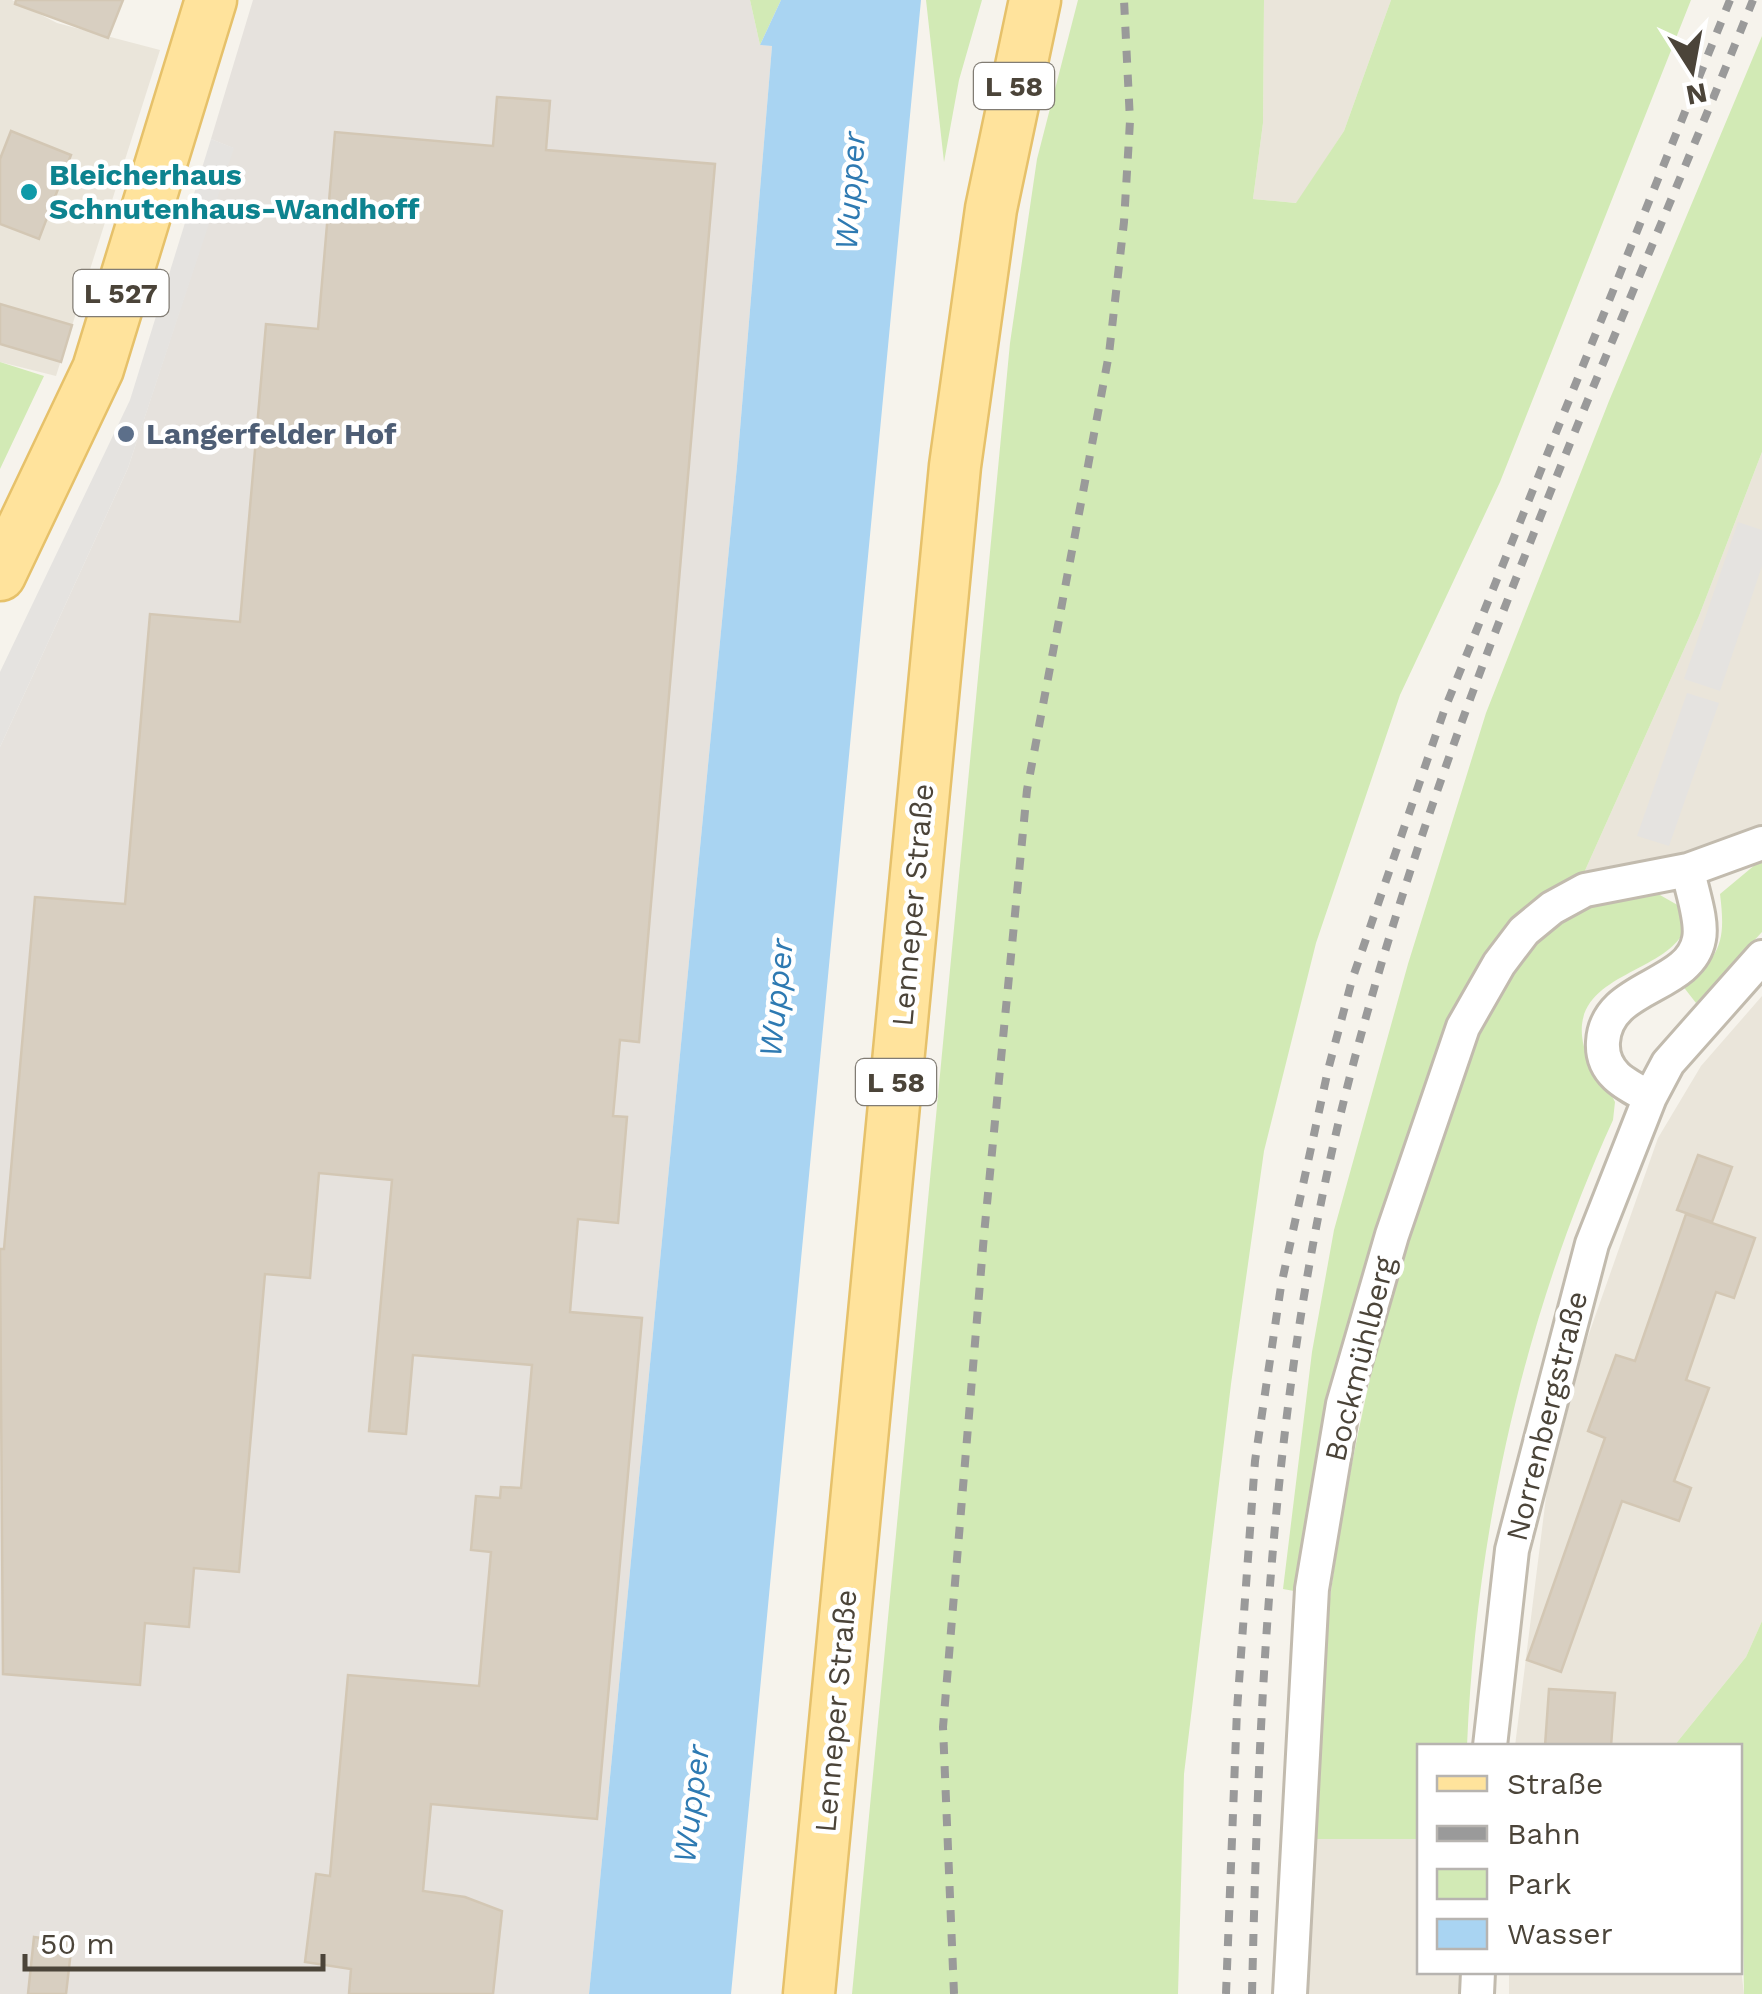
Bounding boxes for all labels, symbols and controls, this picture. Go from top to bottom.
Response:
north arrow [1642,20,1742,120]
road number: L 58 [974,63,1054,109]
text: N [1683,76,1710,112]
water label: Wupper [827,129,873,252]
place label: Bleicherhaus Schnutenhaus-Wandhoff [49,157,420,226]
marker: Bleicherhaus Schnutenhaus-Wandhoff [18,181,40,203]
road number: L 527 [74,270,168,316]
place label: Langerfelder Hof [146,416,397,451]
marker: Langerfelder Hof [115,423,137,445]
street label: Lenneper Straße [884,782,941,1028]
water label: Wupper [751,935,801,1059]
road number: L 58 [856,1059,936,1105]
street label: Bockmühlberg [1317,1253,1402,1465]
street label: Norrenbergstraße [1499,1287,1594,1544]
street label: Lenneper Straße [807,1588,864,1834]
water label: Wupper [665,1741,717,1865]
legend [1417,1744,1742,1974]
text: Straße [1507,1766,1603,1801]
text: Bahn [1507,1816,1581,1851]
text: Park [1507,1866,1572,1901]
scale bar [25,1909,322,1971]
text: Wasser [1507,1916,1613,1951]
text: 50 m [40,1926,115,1961]

